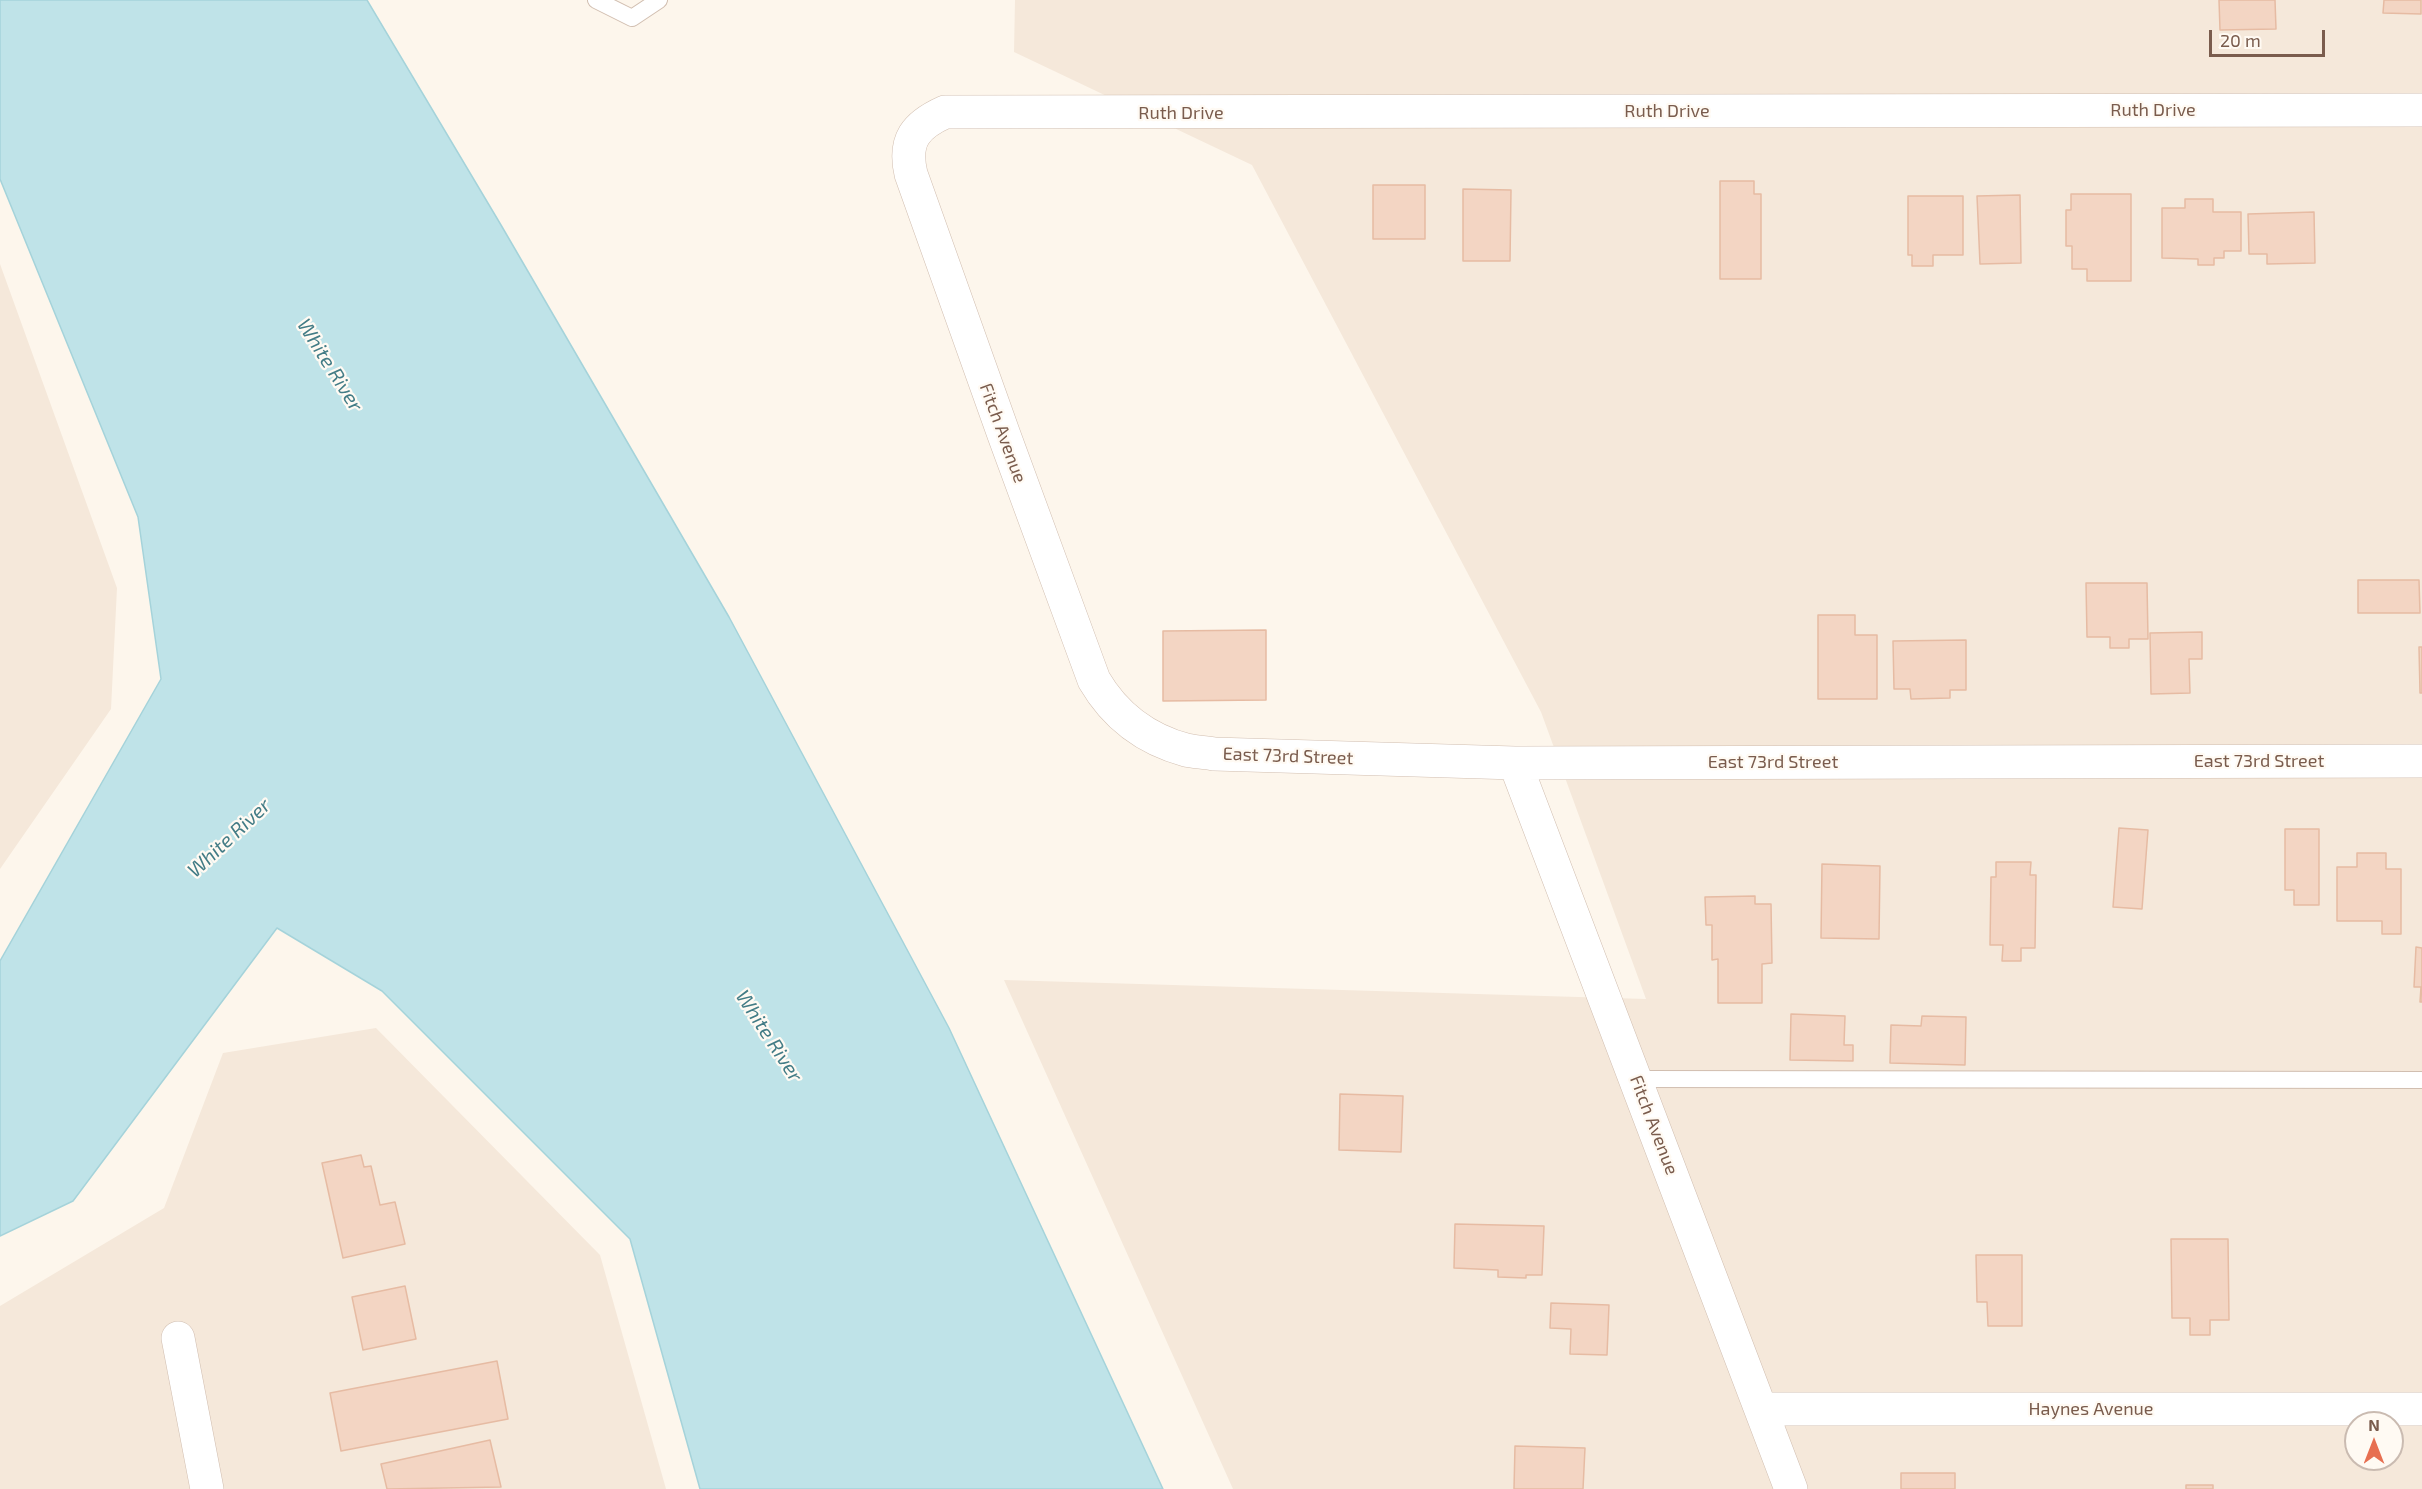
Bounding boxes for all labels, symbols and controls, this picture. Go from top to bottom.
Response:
scale bar [2212,18,2328,56]
text: 20 m [2220,29,2261,51]
street label: Ruth Drive [2110,99,2196,121]
street label: Ruth Drive [1624,100,1710,122]
street label: Ruth Drive [1138,102,1224,124]
water label: White River [292,314,368,416]
street label: Fitch Avenue [975,380,1031,486]
street label: East 73rd Street [1222,743,1354,769]
street label: East 73rd Street [2194,750,2324,772]
street label: East 73rd Street [1708,751,1838,773]
water label: White River [183,794,275,882]
water label: White River [730,986,808,1086]
street label: Fitch Avenue [1625,1072,1683,1178]
street label: Haynes Avenue [2028,1398,2154,1420]
north arrow [2344,1411,2404,1471]
text: N [2368,1415,2380,1434]

